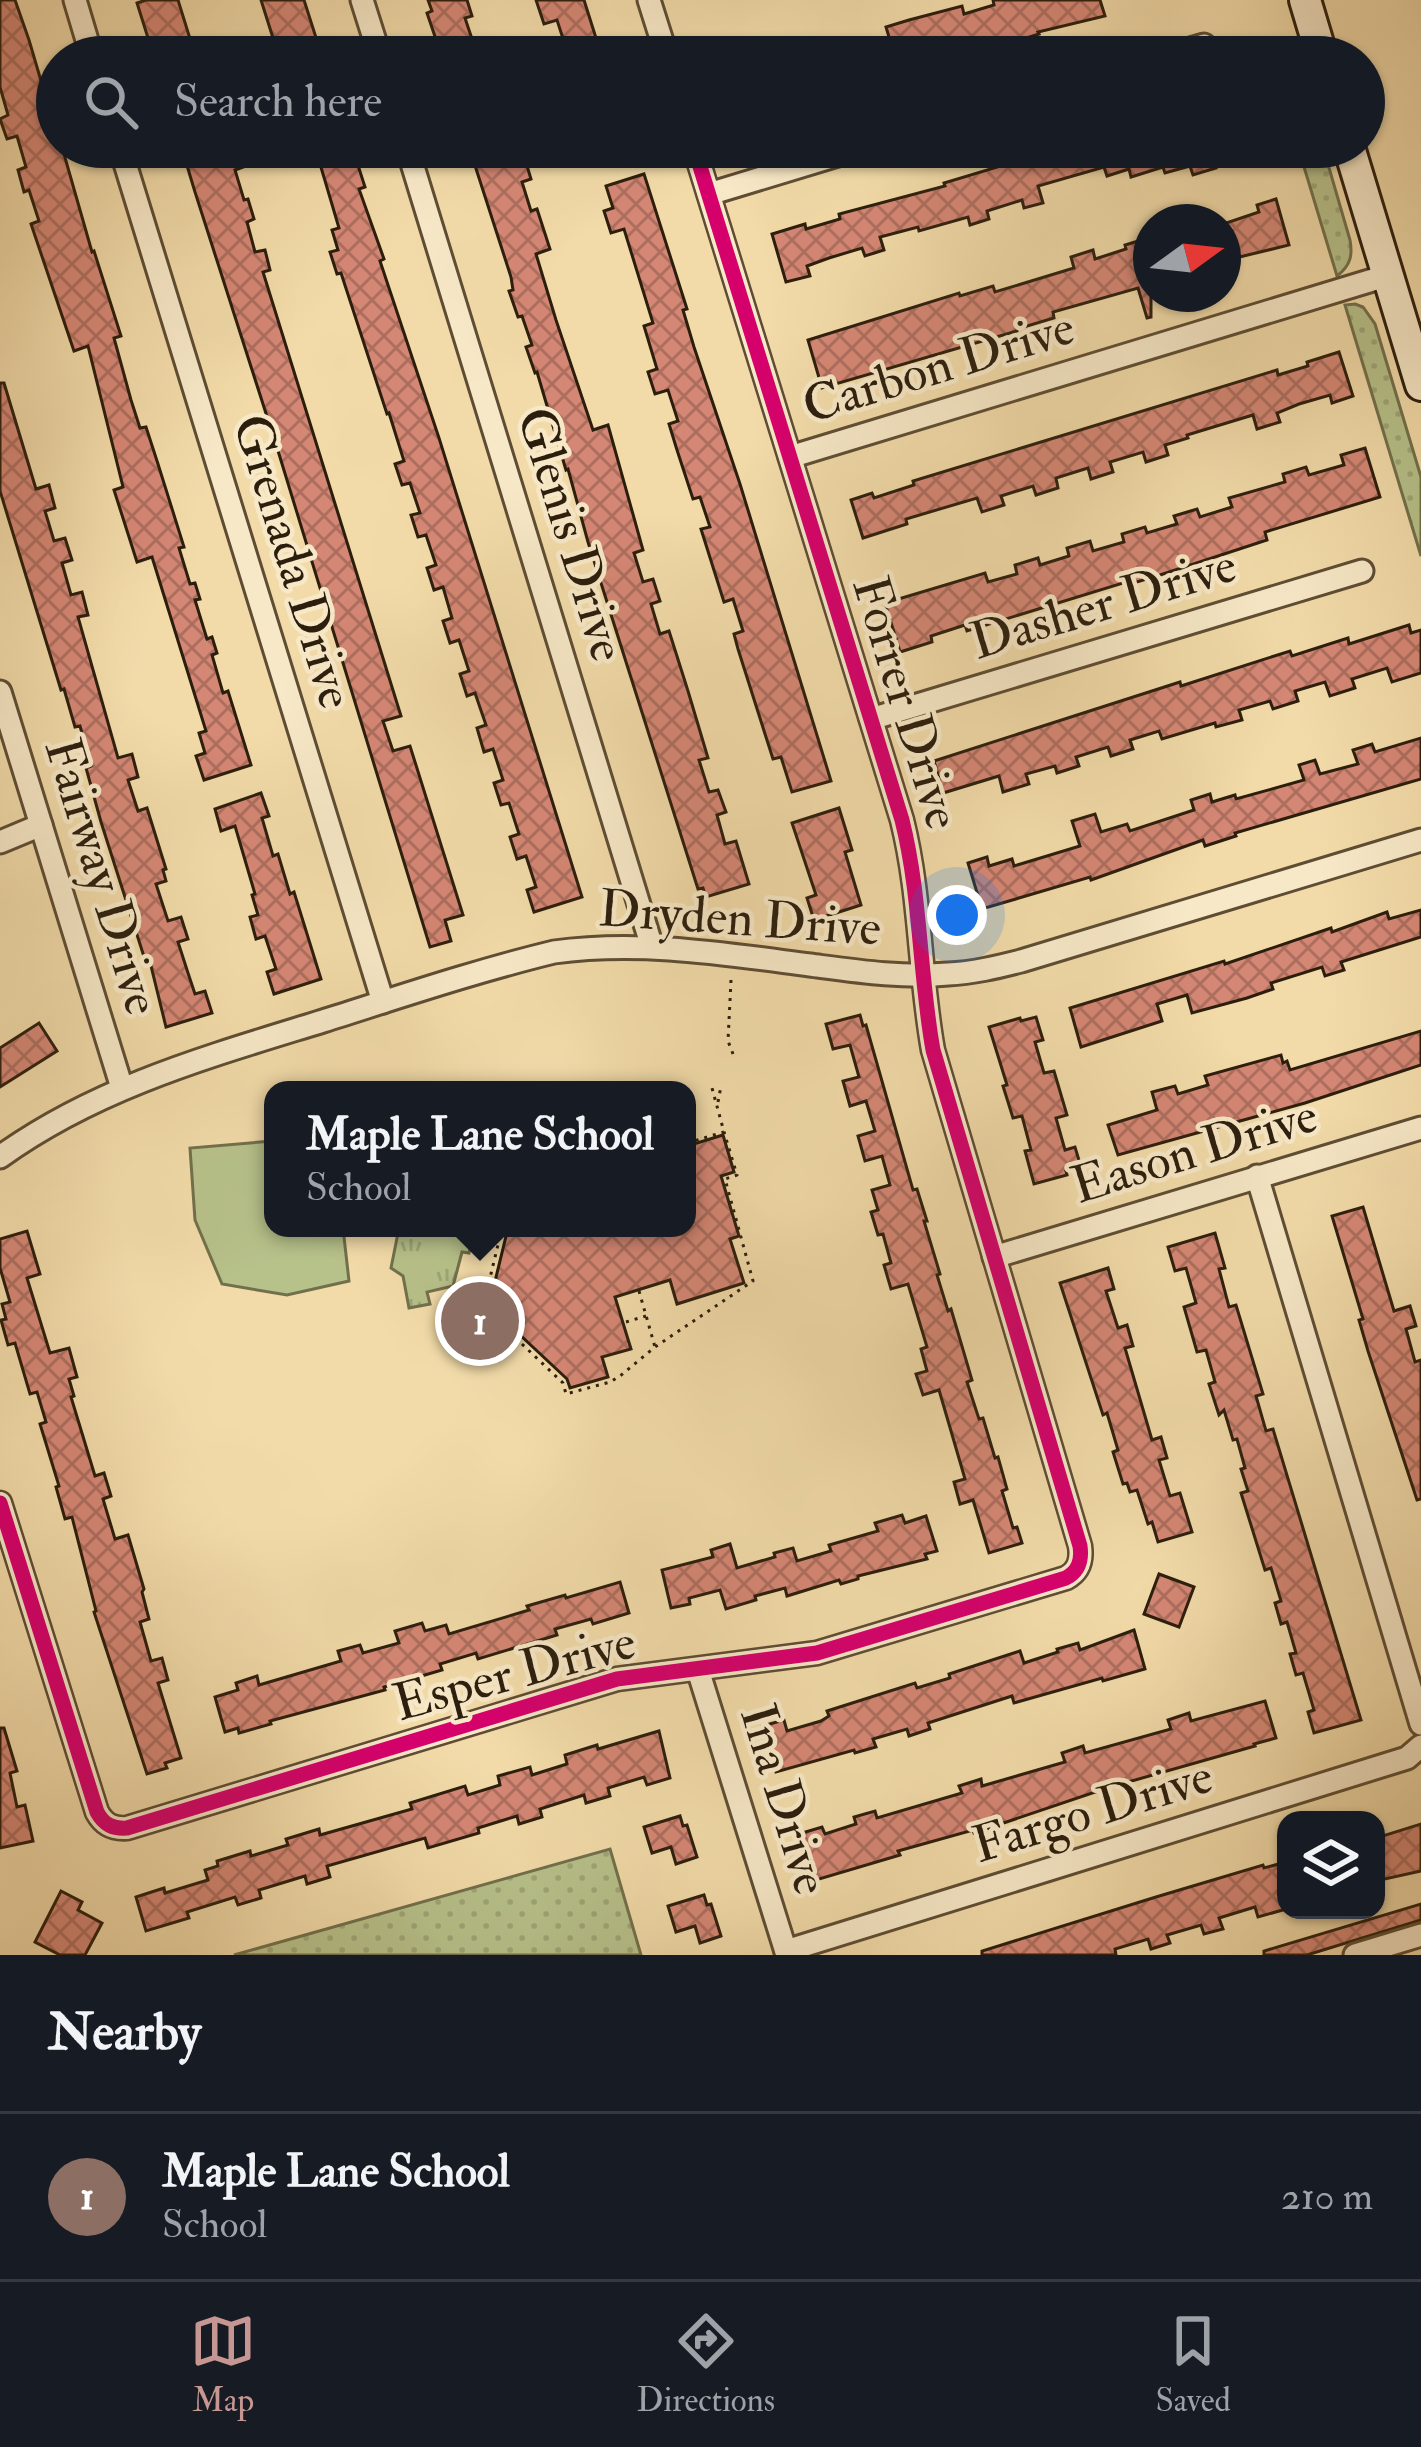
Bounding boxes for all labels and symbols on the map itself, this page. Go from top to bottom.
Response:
north arrow [1133,204,1241,312]
street label: Carbon Drive [795,295,1082,439]
street label: Glenis Drive [502,400,640,669]
street label: Grenada Drive [218,407,368,716]
street label: Dasher Drive [963,533,1244,675]
street label: Forrer Drive [837,568,975,837]
street label: Fairway Drive [30,731,174,1023]
street label: Dryden Drive [597,877,883,961]
your location [927,885,987,945]
street label: Eason Drive [1064,1083,1325,1219]
pin: 1 [441,1276,519,1366]
street label: Esper Drive [387,1610,642,1736]
street label: Ina Drive [725,1697,843,1902]
street label: Fargo Drive [965,1744,1220,1878]

